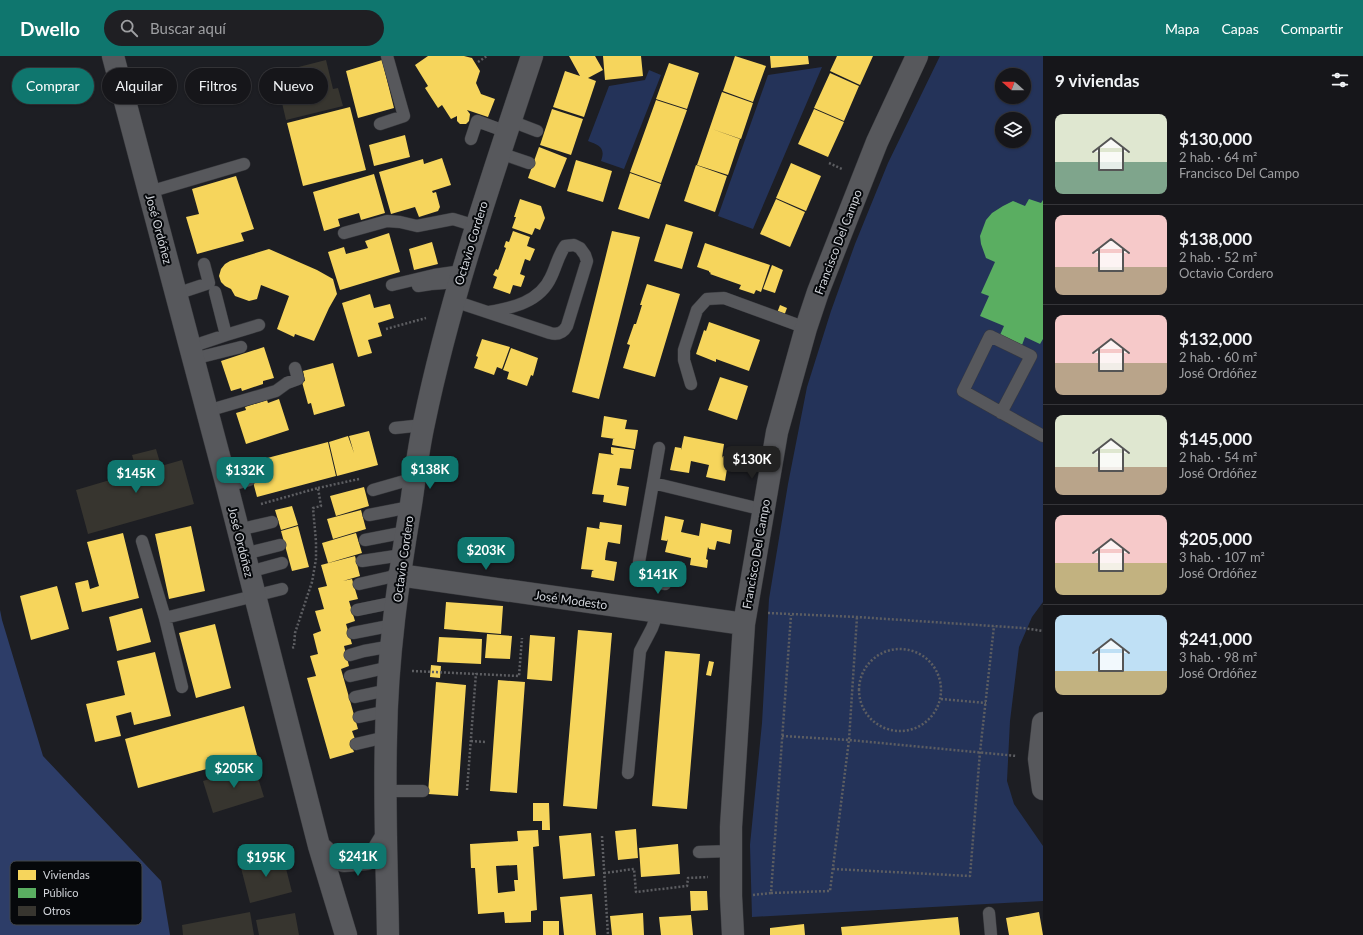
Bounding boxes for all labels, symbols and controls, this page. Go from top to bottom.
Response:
search box [104,10,384,46]
text: Dwello [20,17,80,40]
icon: search [118,17,140,39]
text: Buscar aquí [150,19,226,37]
text: Mapa [1165,20,1200,37]
text: Capas [1222,20,1259,37]
text: Compartir [1281,20,1343,37]
chip: Comprar [12,68,94,104]
chip: Alquilar [102,68,177,104]
chip: Filtros [185,68,251,104]
chip: Nuevo [259,68,328,104]
north arrow [995,68,1031,104]
map controls [995,68,1031,148]
icon: filters [1329,69,1351,91]
text: 9 viviendas [1055,70,1140,91]
button: layers [995,112,1031,148]
text: $130,000 [1179,128,1252,149]
icon: home [1087,130,1135,178]
text: 2 hab. · 64 m² [1179,149,1257,165]
text: Francisco Del Campo [1179,165,1299,181]
street label: Francisco Del Campo [811,187,865,297]
street label: José Ordóñez [142,192,176,266]
street label: Octavio Cordero [451,199,491,287]
text: $138,000 [1179,228,1252,249]
icon: home [1087,231,1135,279]
text: 2 hab. · 52 m² [1179,249,1257,265]
text: Octavio Cordero [1179,265,1273,281]
text: $132,000 [1179,328,1252,349]
icon: home [1087,331,1135,379]
text: 2 hab. · 60 m² [1179,349,1257,365]
text: José Ordóñez [1179,365,1257,381]
text: $145,000 [1179,428,1252,449]
icon: home [1087,431,1135,479]
pin: $130K [724,446,780,480]
text: 2 hab. · 54 m² [1179,449,1257,465]
text: $130K [732,451,772,467]
pin: $138K [402,456,458,490]
pin: $132K [217,457,273,491]
pin: $145K [108,460,164,494]
text: $138K [410,461,450,477]
text: $132K [225,462,265,478]
text: $145K [116,465,156,481]
text: José Ordóñez [1179,465,1257,481]
street label: Francisco Del Campo [739,498,773,610]
street label: José Ordóñez [225,505,257,579]
street label: Octavio Cordero [390,515,417,603]
text: $205,000 [1179,528,1252,549]
icon: home [1087,531,1135,579]
pin: $203K [458,537,514,571]
text: $203K [466,542,506,558]
text: 3 hab. · 107 m² [1179,549,1265,565]
pin: $141K [630,561,686,595]
text: José Ordóñez [1179,565,1257,581]
text: $141K [638,566,678,582]
street label: José Modesto [534,587,609,613]
text: $241,000 [1179,628,1252,649]
icon: home [1087,631,1135,679]
text: 3 hab. · 98 m² [1179,649,1257,665]
text: José Ordóñez [1179,665,1257,681]
pin: $205K [206,755,262,789]
text: $205K [214,760,254,776]
pin: $241K [330,843,386,877]
pin: $195K [238,844,294,878]
text: $241K [338,848,378,864]
text: $195K [246,849,286,865]
legend [10,861,142,925]
text: Viviendas [43,868,90,881]
text: Público [43,886,78,899]
text: Otros [43,904,71,917]

